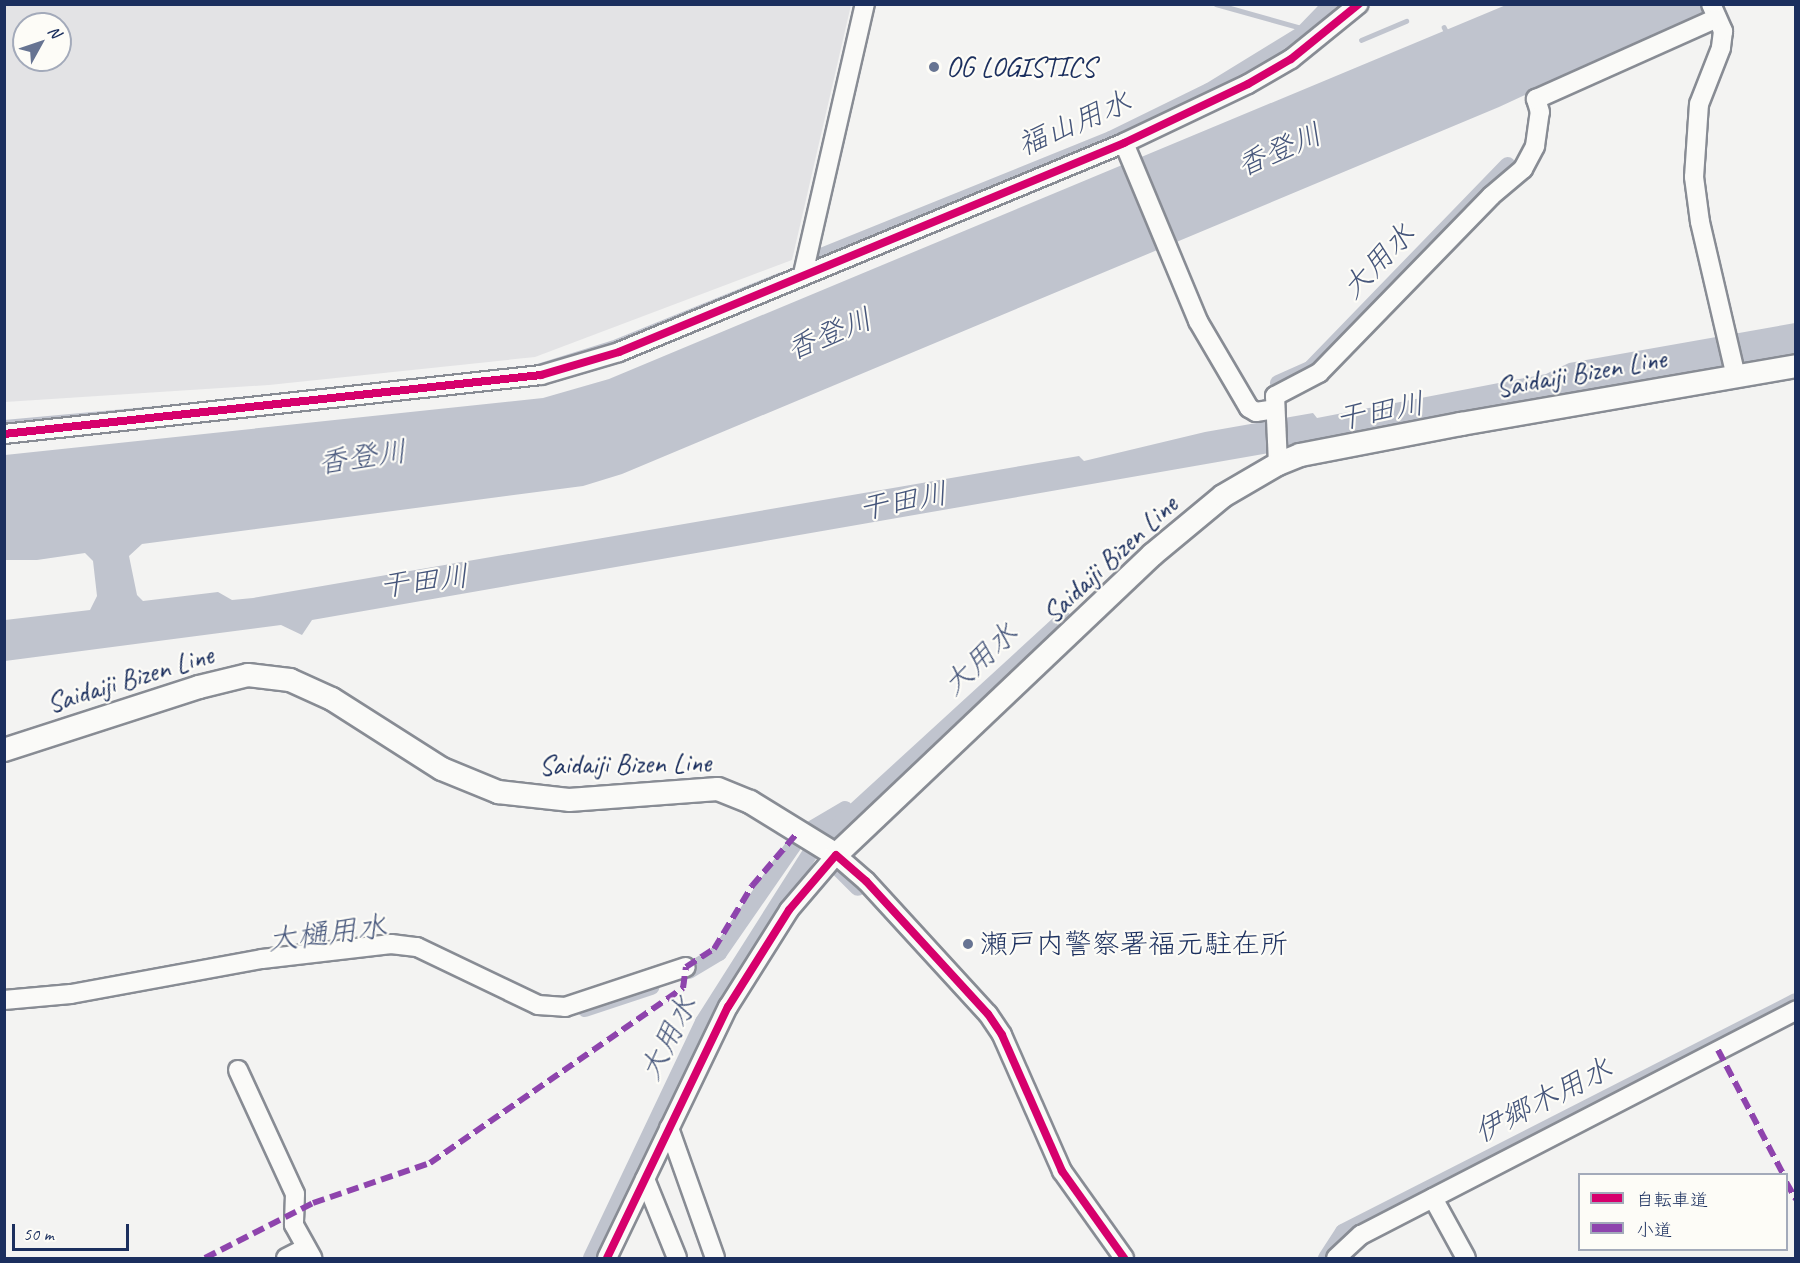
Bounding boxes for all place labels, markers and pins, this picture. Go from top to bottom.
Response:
place label: OG LOGISTICS [946,50,1095,84]
marker: OG LOGISTICS [927,60,941,74]
place label: 瀬戸内警察署福元駐在所 [980,927,1288,961]
marker: 瀬戸内警察署福元駐在所 [961,937,975,951]

